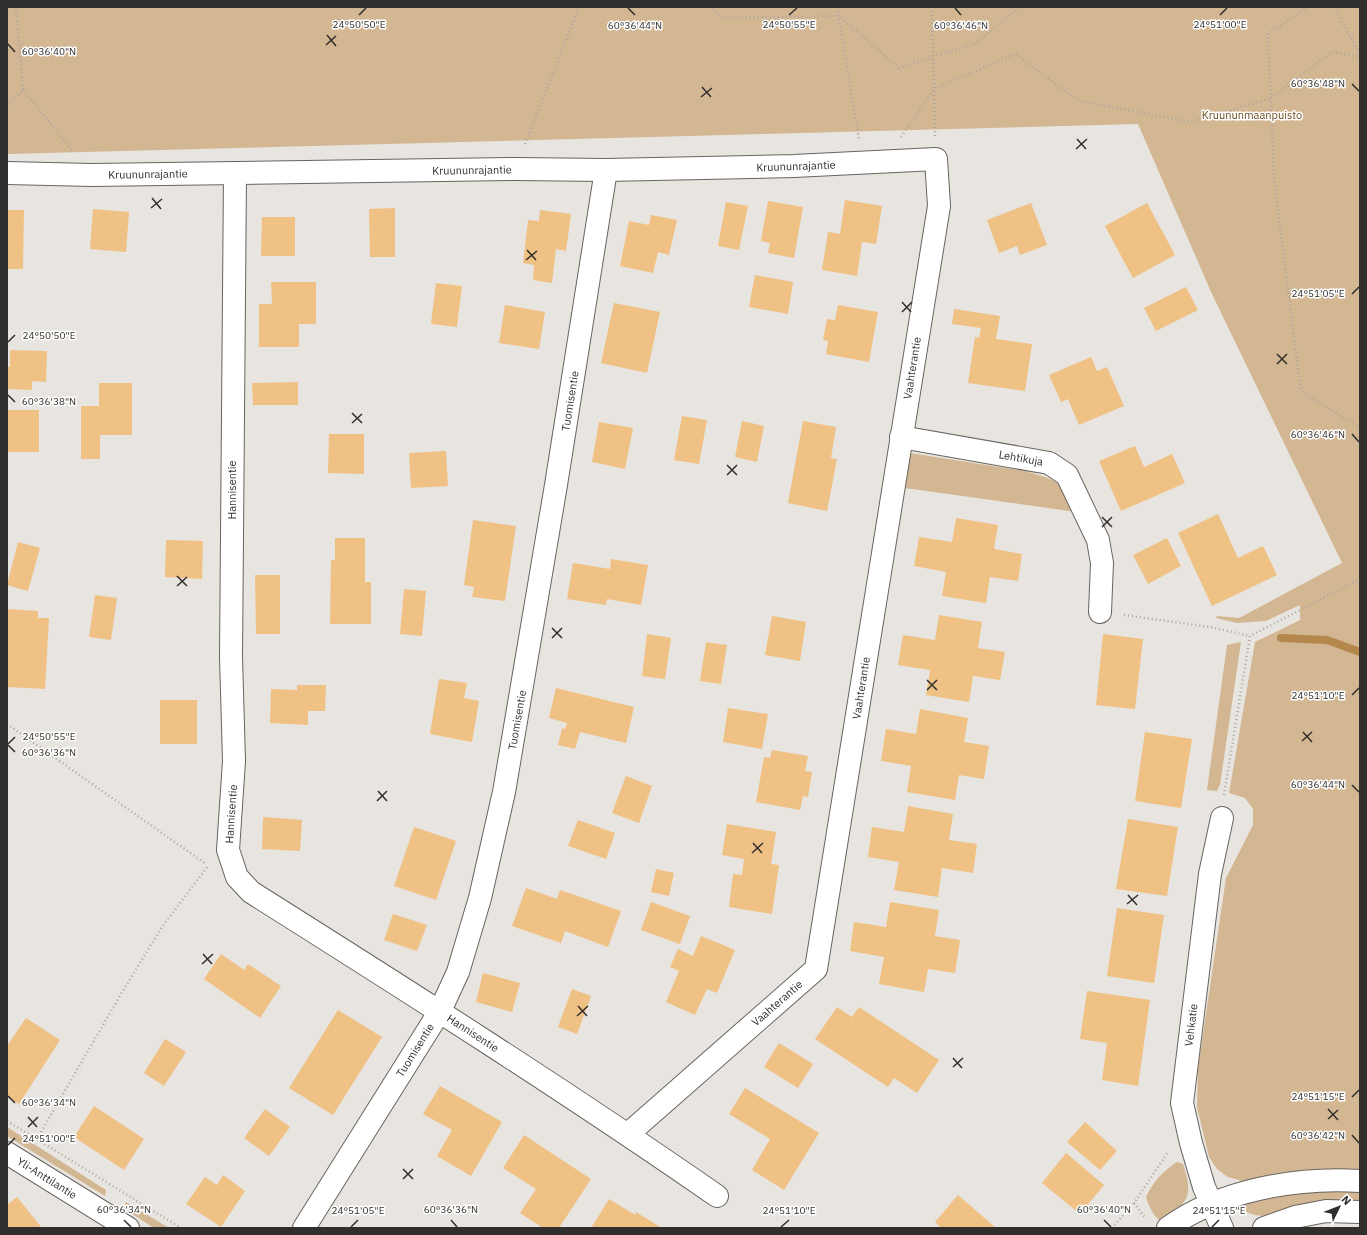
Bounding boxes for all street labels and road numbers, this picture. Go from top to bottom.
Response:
street label: Kruununrajantie [756,158,836,174]
street label: Kruununrajantie [432,162,512,178]
street label: Kruununrajantie [108,166,188,182]
street label: Vaahterantie [900,336,924,400]
street label: Tuomisentie [558,370,582,432]
street label: Lehtikuja [998,447,1044,469]
street label: Hannisentie [225,460,239,520]
street label: Vaahterantie [849,656,873,720]
street label: Tuomisentie [505,689,529,751]
street label: Hannisentie [222,784,240,844]
street label: Vaahterantie [749,977,805,1029]
street label: Vehkatie [1181,1003,1201,1047]
street label: Hannisentie [444,1011,502,1055]
street label: Tuomisentie [393,1021,437,1079]
street label: Yli-Anttilantie [15,1154,79,1202]

